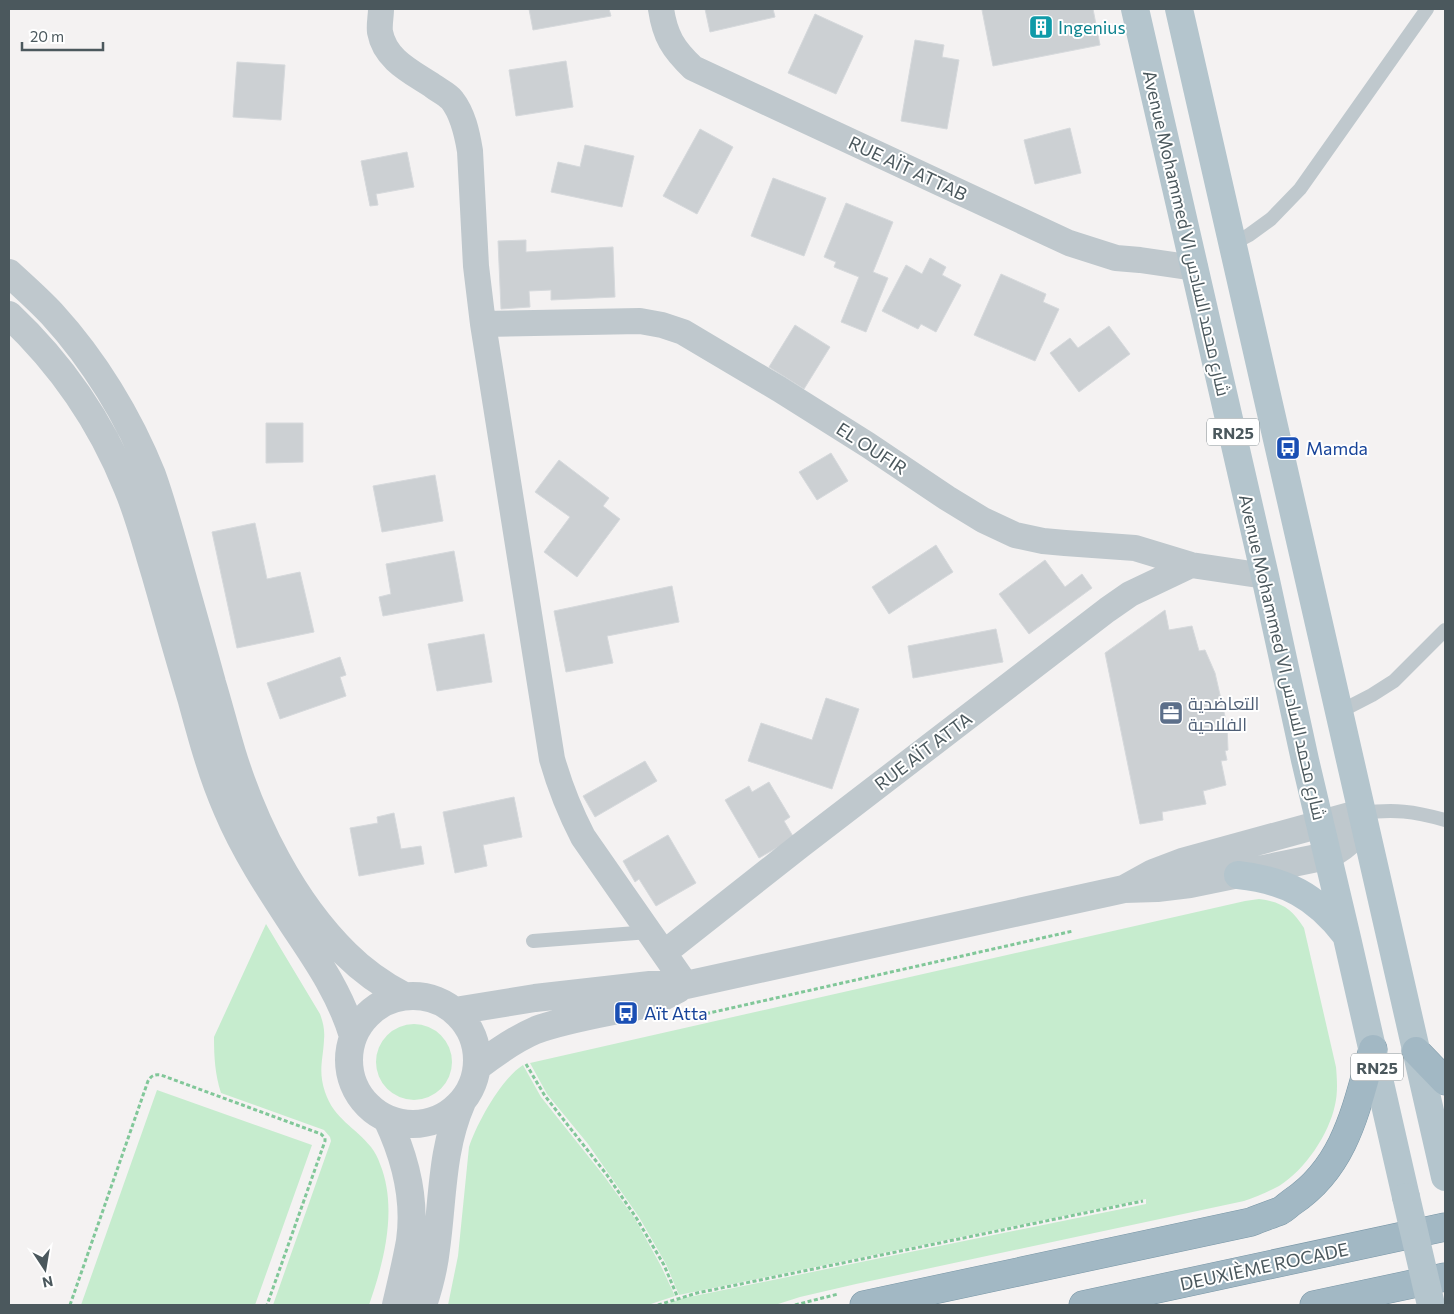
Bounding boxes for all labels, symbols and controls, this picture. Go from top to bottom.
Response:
building icon: Ingenius [1028,14,1054,40]
place label: Ingenius [1058,16,1126,38]
scale bar [22,20,104,52]
text: 20 m [30,27,64,45]
street label: Avenue Mohammed VI شارع محمد السادس [1137,68,1235,399]
street label: RUE AÏT ATTAB [845,131,971,205]
street label: EL OUFIR [833,417,911,479]
road number: RN25 [1207,418,1259,446]
bus stop icon: Mamda [1275,435,1301,461]
place label: Mamda [1306,437,1368,459]
street label: Avenue Mohammed VI شارع محمد السادس [1233,492,1331,823]
place label: التعاضدية الفلاحية [1188,692,1259,735]
office icon: التعاضدية الفلاحية [1158,700,1184,726]
street label: RUE AÏT ATTA [870,707,976,795]
bus stop icon: Aït Atta [613,1000,639,1026]
place label: Aït Atta [644,1002,708,1024]
road number: RN25 [1351,1054,1403,1080]
street label: DEUXIÈME ROCADE [1178,1237,1350,1295]
north arrow [20,1244,70,1294]
text: N [41,1273,55,1292]

